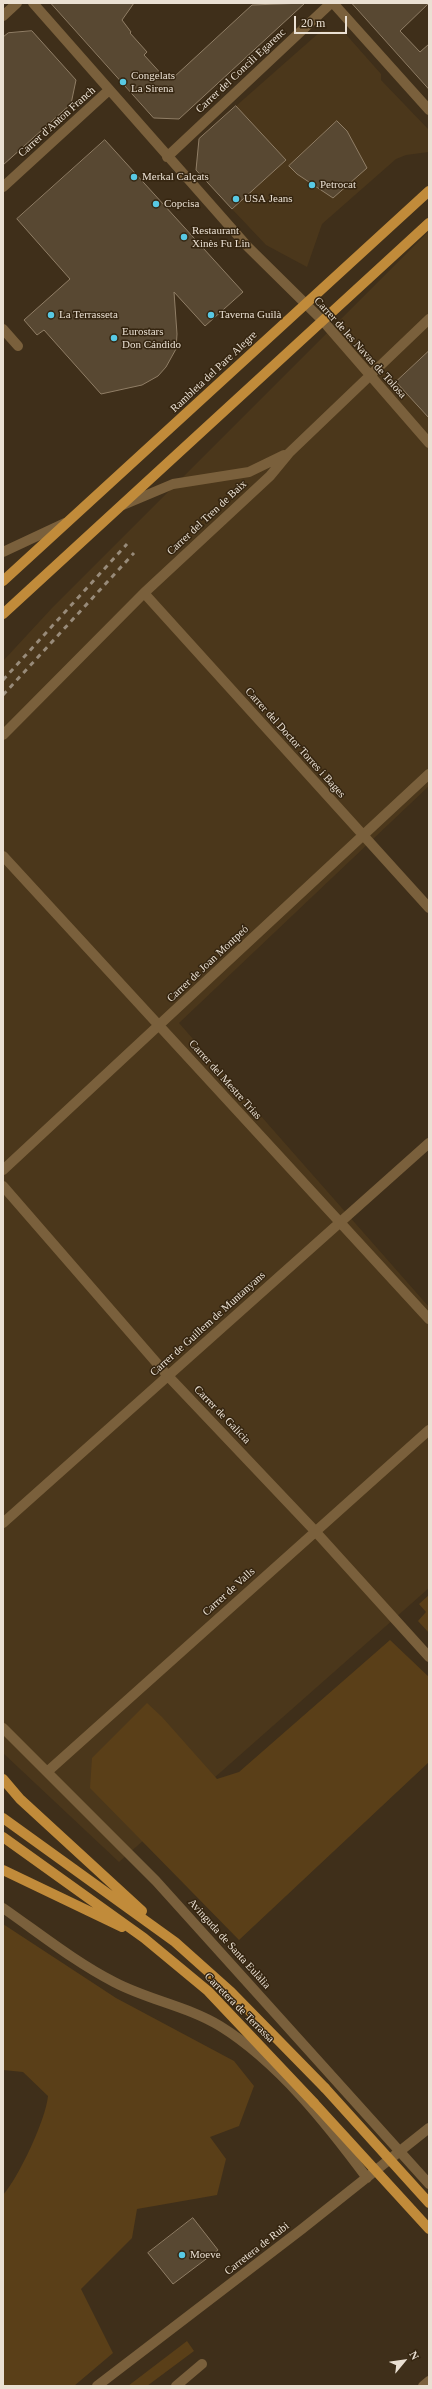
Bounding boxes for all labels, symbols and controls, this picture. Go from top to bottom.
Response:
scale bar [296,8,349,34]
text: 20 m [301,16,325,30]
street label: Carrer del Concili Egarenc [193,26,289,116]
place label: Congelats La Sirena [131,69,175,95]
marker: Congelats La Sirena [118,77,128,87]
street label: Carrer d'Anton Franch [16,84,98,160]
place label: Merkal Calçats [142,170,209,184]
marker: Merkal Calçats [129,172,139,182]
place label: Petrocat [320,178,356,192]
marker: Petrocat [307,180,317,190]
place label: USA Jeans [244,192,293,206]
marker: USA Jeans [231,194,241,204]
place label: Copcisa [164,197,199,211]
marker: Copcisa [151,199,161,209]
place label: Restaurant Xinès Fu Lin [192,224,250,250]
marker: Restaurant Xinès Fu Lin [179,232,189,242]
street label: Carrer de les Navas de Tolosa [311,295,409,401]
place label: La Terrasseta [59,308,118,322]
place label: Taverna Guilà [219,308,281,322]
marker: La Terrasseta [46,310,56,320]
marker: Taverna Guilà [206,310,216,320]
place label: Eurostars Don Cándido [122,325,181,351]
street label: Rambleta del Pare Alegre [168,329,260,415]
marker: Eurostars Don Cándido [109,333,119,343]
street label: Carrer del Tren de Baix [164,478,250,558]
street label: Carrer del Doctor Torres i Bages [242,685,348,801]
street label: Carrer de Joan Montpeó [165,923,251,1005]
street label: Carrer del Mestre Trias [186,1037,264,1123]
street label: Carrer de Guillem de Muntanyans [148,1269,268,1379]
street label: Carrer de Galícia [191,1383,253,1447]
street label: Carrer de Valls [200,1565,258,1619]
street label: Avinguda de Santa Eulàlia [185,1896,273,1992]
street label: Carretera de Terrassa [201,1970,277,2046]
street label: Carretera de Rubi [222,2220,292,2278]
place label: Moeve [190,2248,221,2262]
marker: Moeve [177,2250,187,2260]
north arrow [384,2341,424,2381]
text: N [407,2349,422,2362]

